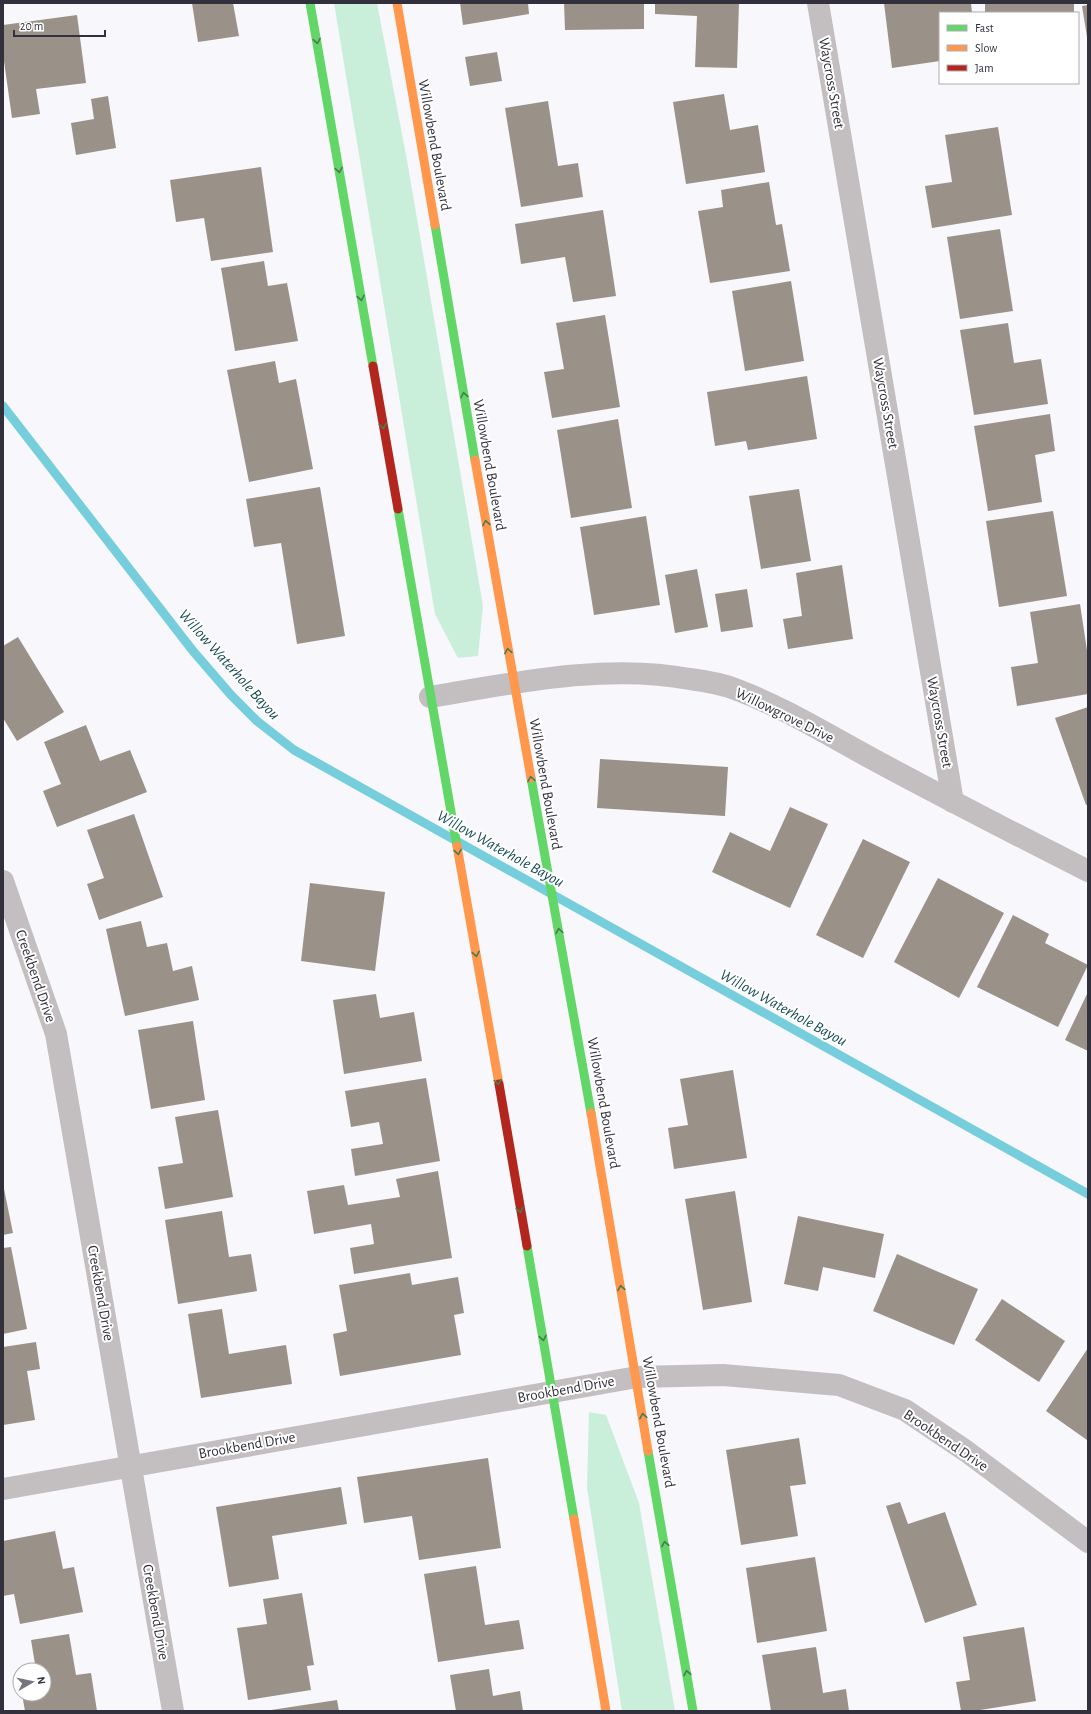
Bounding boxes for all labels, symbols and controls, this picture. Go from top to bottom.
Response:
scale bar [14,12,105,38]
legend [939,12,1079,84]
text: 20 m [20,20,43,32]
text: Fast [975,22,994,34]
street label: Waycross Street [816,36,847,130]
one-way arrow [312,38,320,45]
text: Slow [975,42,997,54]
text: Jam [975,62,994,74]
street label: Willowbend Boulevard [416,78,454,212]
one-way arrow [334,166,343,173]
one-way arrow [356,295,365,301]
street label: Waycross Street [870,356,901,450]
one-way arrow [460,392,469,398]
street label: Willowbend Boulevard [471,398,509,532]
one-way arrow [378,423,387,429]
one-way arrow [482,520,491,526]
water label: Willow Waterhole Bayou [176,606,283,723]
one-way arrow [504,648,513,654]
street label: Waycross Street [924,675,955,769]
street label: Willowgrove Drive [733,685,836,746]
street label: Willowbend Boulevard [527,717,565,851]
one-way arrow [527,776,536,782]
water label: Willow Waterhole Bayou [434,807,567,890]
one-way arrow [453,849,462,855]
street label: Creekbend Drive [13,928,58,1024]
one-way arrow [555,928,564,934]
one-way arrow [471,951,480,957]
water label: Willow Waterhole Bayou [717,966,850,1049]
street label: Willowbend Boulevard [585,1036,623,1170]
one-way arrow [493,1079,502,1085]
one-way arrow [516,1207,524,1213]
street label: Creekbend Drive [85,1244,116,1342]
one-way arrow [618,1285,626,1291]
one-way arrow [538,1335,547,1341]
street label: Willowbend Boulevard [640,1355,678,1489]
street label: Brookbend Drive [516,1374,616,1405]
street label: Brookbend Drive [901,1407,991,1474]
one-way arrow [640,1413,648,1419]
street label: Brookbend Drive [197,1430,297,1461]
one-way arrow [661,1541,670,1547]
street label: Creekbend Drive [140,1563,171,1661]
north arrow [12,1662,52,1702]
one-way arrow [683,1669,692,1676]
text: N [35,1676,47,1685]

